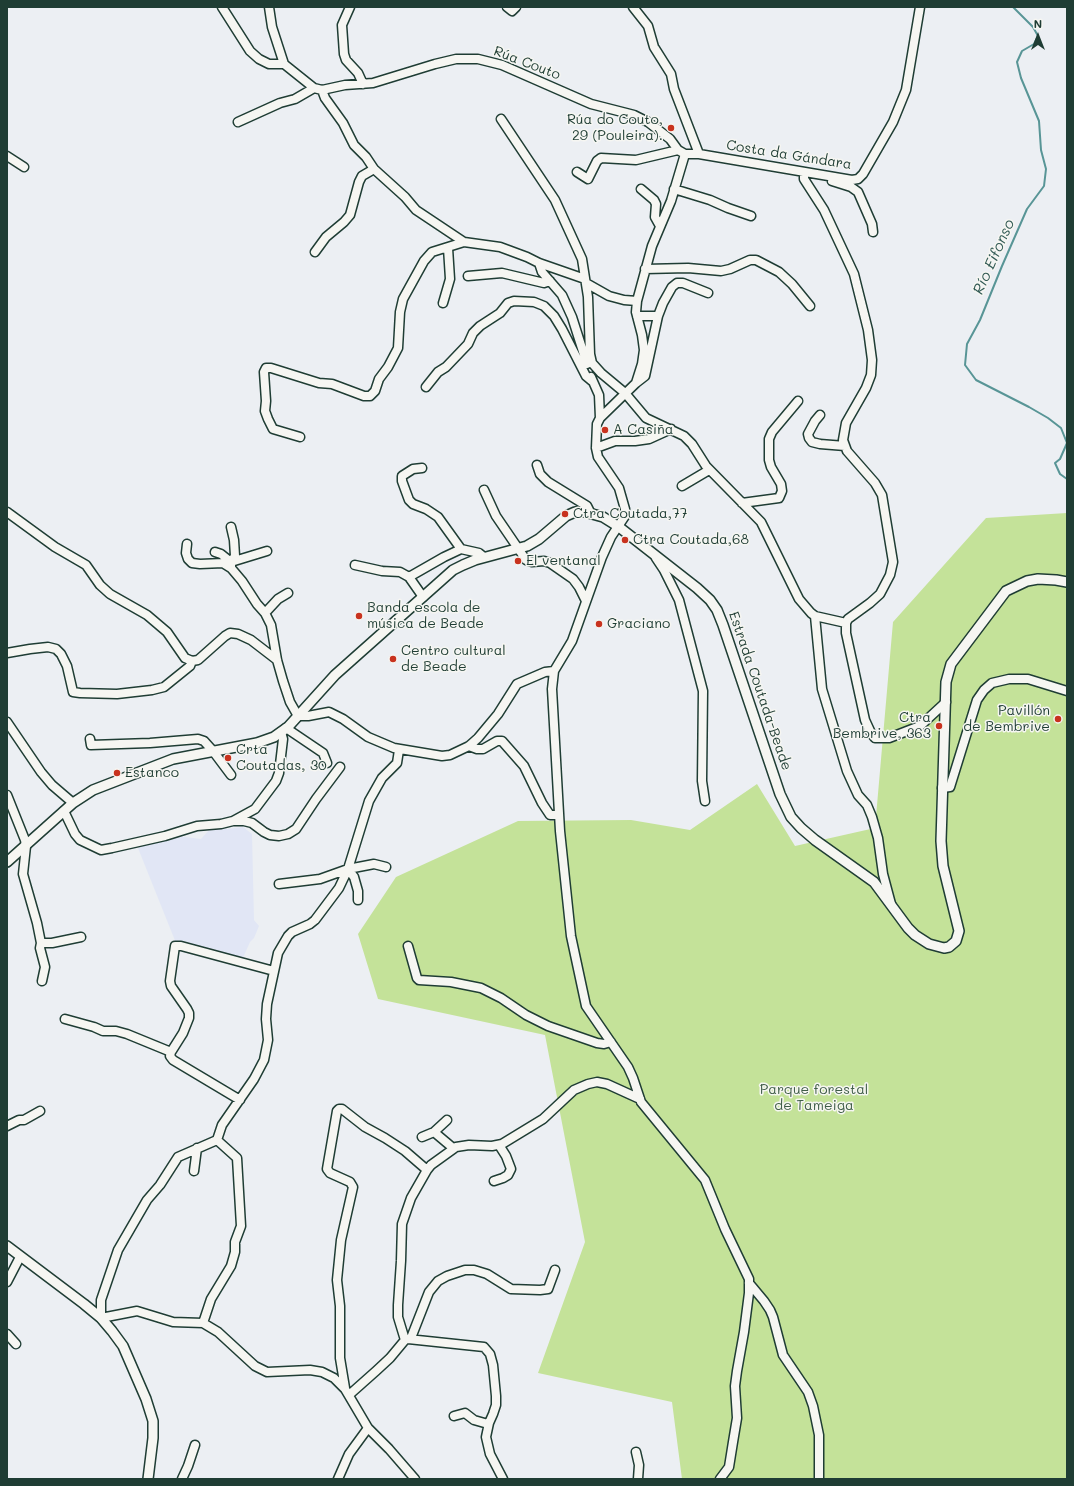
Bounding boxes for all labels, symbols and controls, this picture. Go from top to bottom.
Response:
north arrow [1018,16,1058,56]
text: N [1034,16,1042,31]
street label: Rúa Couto [491,43,563,83]
place label: Rúa do Couto, 29 (Pouleira). [567,112,663,144]
marker: Rúa do Couto, 29 (Pouleira). [666,123,676,133]
street label: Costa da Gándara [725,137,853,173]
water label: Río Eifonso [969,217,1019,297]
place label: A Casiña [613,422,673,438]
marker: A Casiña [600,425,610,435]
place label: Ctra Coutada,77 [573,506,688,522]
marker: Ctra Coutada,77 [560,509,570,519]
place label: Ctra Coutada,68 [633,532,749,548]
marker: Ctra Coutada,68 [620,535,630,545]
place label: El ventanal [526,553,601,569]
marker: El ventanal [513,556,523,566]
place label: Banda escola de música de Beade [367,600,484,632]
street label: Estrada Coutada-Beade [725,609,795,773]
marker: Banda escola de música de Beade [354,611,364,621]
place label: Graciano [607,616,670,632]
marker: Graciano [594,619,604,629]
place label: Centro cultural de Beade [401,643,506,676]
marker: Centro cultural de Beade [388,654,398,664]
place label: Pavillón de Bembrive [963,703,1050,736]
place label: Ctra Bembrive, 363 [833,710,931,742]
marker: Pavillón de Bembrive [1053,714,1063,724]
marker: Ctra Bembrive, 363 [934,721,944,731]
place label: Crta Coutadas, 30 [236,742,327,774]
marker: Crta Coutadas, 30 [223,753,233,763]
place label: Estanco [125,765,179,781]
marker: Estanco [112,768,122,778]
park label: Parque forestal de Tameiga [760,1082,868,1114]

